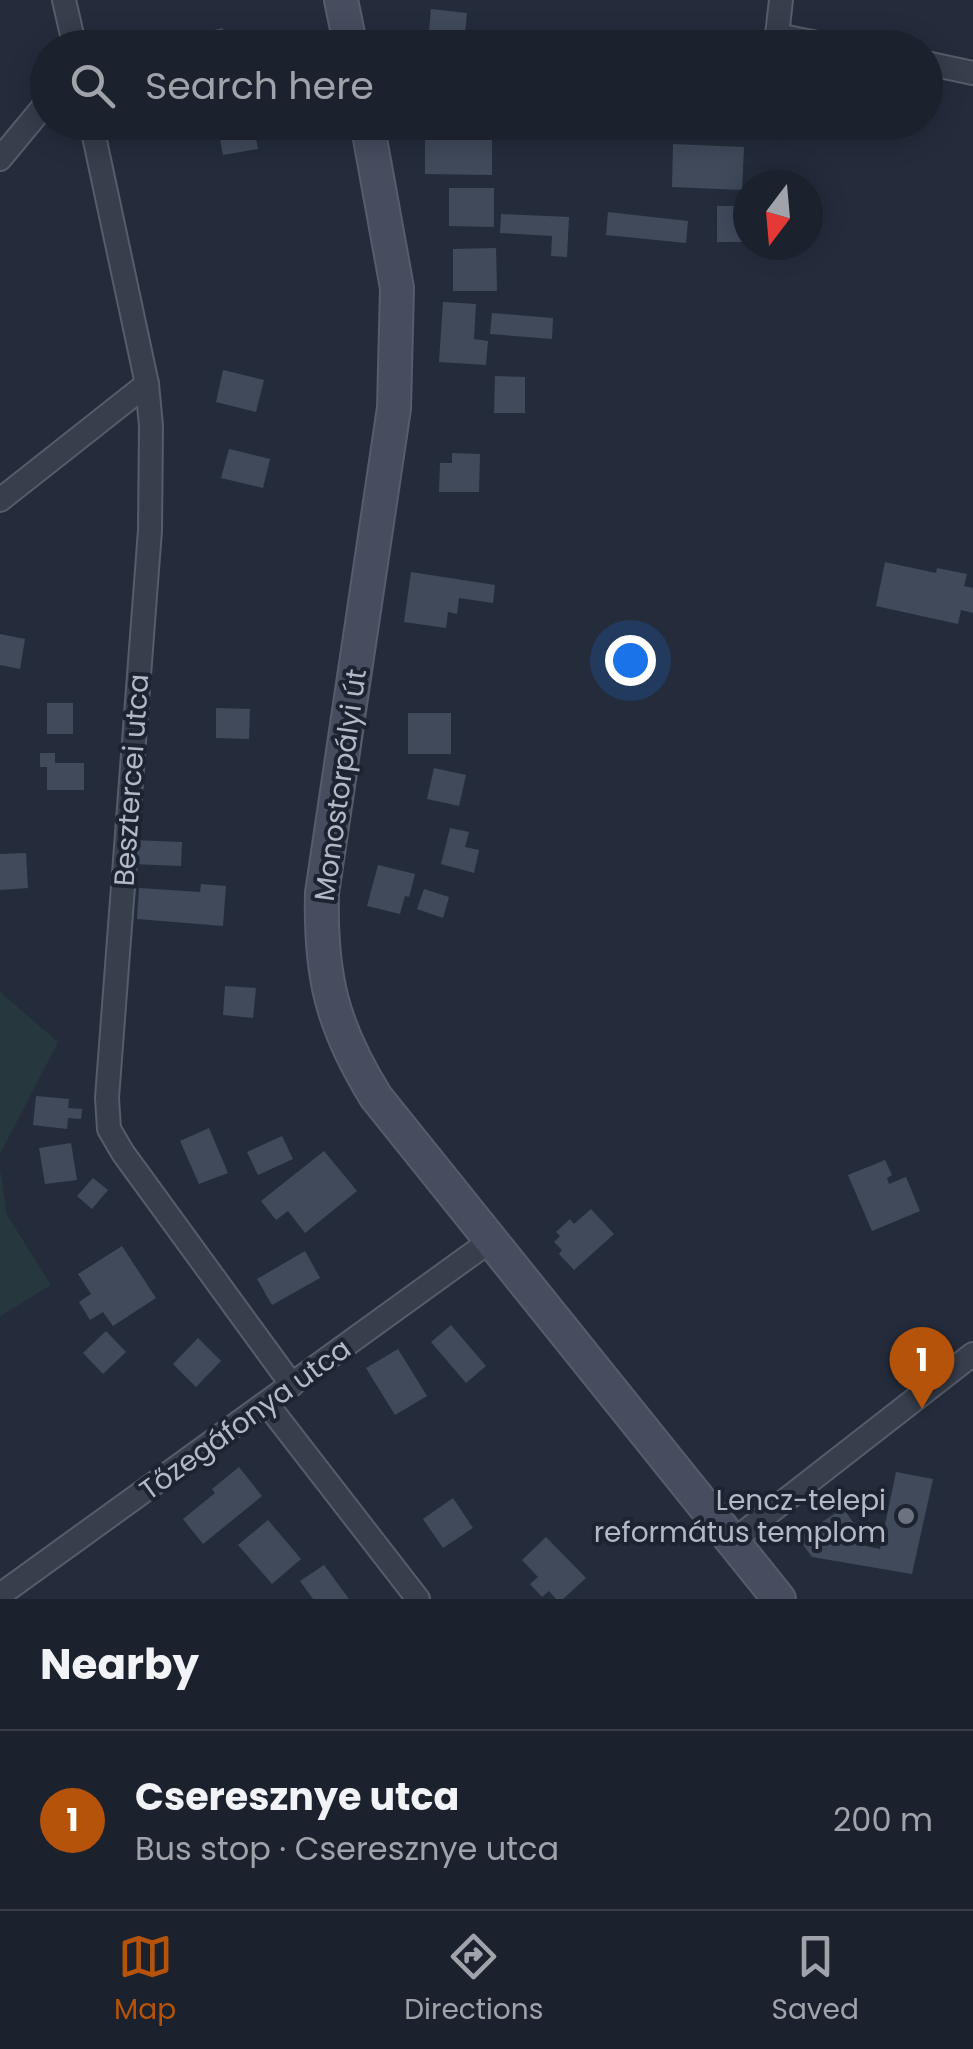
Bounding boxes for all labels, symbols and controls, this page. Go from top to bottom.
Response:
search box [30,30,943,140]
icon: search [65,58,120,113]
text: Search here [145,59,374,112]
north arrow [733,170,823,260]
your location [605,635,656,686]
street label: Monostorpályi út [305,666,376,904]
street label: Besztercei utca [105,673,158,887]
pin: 1 [890,1326,954,1409]
street label: Tőzegáfonya utca [132,1329,359,1509]
place label: Lencz-telepi református templom [594,1481,886,1552]
marker: Lencz-telepi református templom [895,1505,917,1527]
text: Nearby [40,1635,199,1694]
text: Cseresznye utca [135,1770,459,1823]
text: 1 [66,1797,79,1842]
text: 200 m [833,1797,933,1842]
text: Bus stop · Cseresznye utca [135,1826,559,1871]
tab: Map [114,1929,176,2031]
tab: Directions [404,1929,543,2031]
tab: Saved [772,1929,859,2031]

